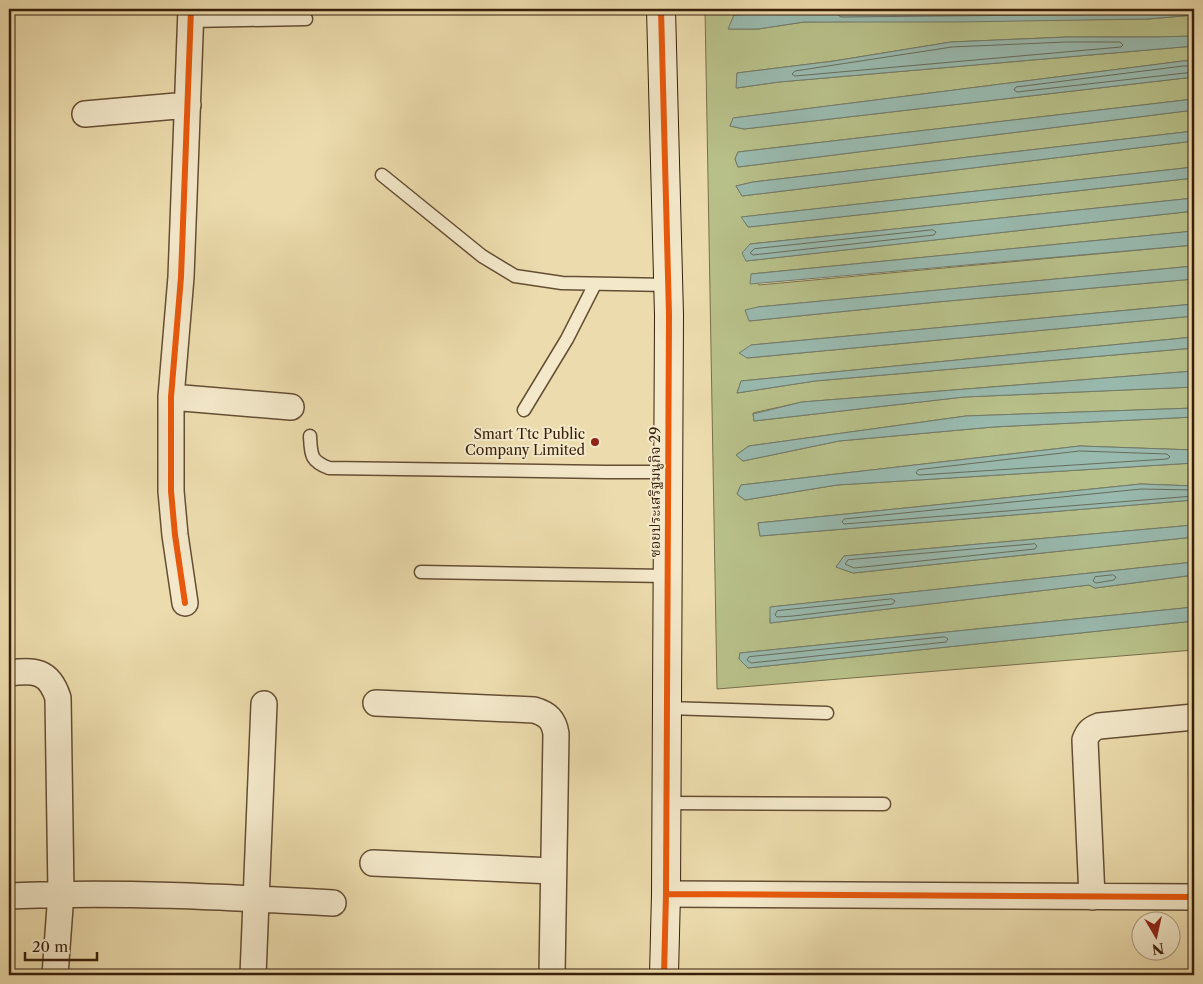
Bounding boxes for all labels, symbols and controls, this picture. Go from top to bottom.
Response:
place label: Smart Ttc Public Company Limited [465,425,585,459]
street label: ซอยประเสริฐมนูกิจ 29 [646,427,664,557]
marker: Smart Ttc Public Company Limited [589,436,601,448]
north arrow [1130,912,1180,962]
scale bar [25,929,98,961]
text: 20 m [32,937,68,956]
text: N [1151,939,1165,959]

